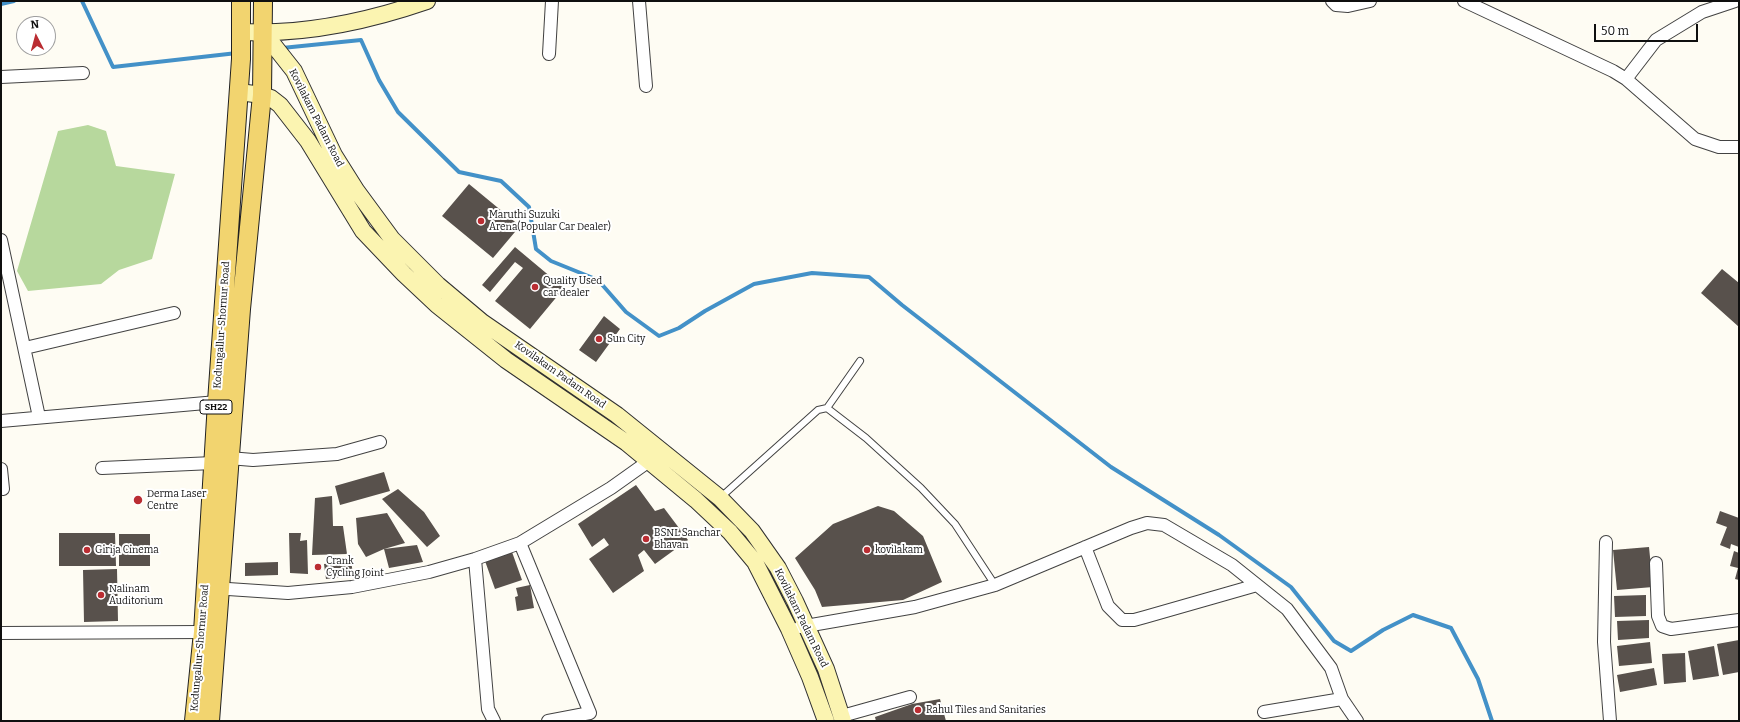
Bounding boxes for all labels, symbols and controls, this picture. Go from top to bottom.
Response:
north arrow [16,16,56,56]
scale bar [1596,16,1700,42]
text: N [30,18,40,31]
text: 50 m [1601,24,1629,38]
street label: Kovilakam Padam Road [286,67,346,169]
place label: Maruthi Suzuki Arena(Popular Car Dealer) [489,209,611,232]
marker: Maruthi Suzuki Arena(Popular Car Dealer) [476,216,486,226]
street label: Kodungallur-Shornur Road [212,261,232,389]
place label: Quality Used car dealer [543,275,602,298]
marker: Quality Used car dealer [530,282,540,292]
place label: Sun City [607,333,645,345]
marker: Sun City [594,334,604,344]
street label: Kovilakam Padam Road [512,339,608,411]
road number: SH22 [200,400,232,414]
place label: Derma Laser Centre [147,488,206,512]
marker: Derma Laser Centre [132,494,144,506]
place label: BSNL Sanchar Bhavan [654,527,720,550]
marker: BSNL Sanchar Bhavan [641,534,651,544]
place label: Girija Cinema [95,544,159,556]
place label: kovilakam [875,544,923,556]
marker: Girija Cinema [82,545,92,555]
marker: kovilakam [862,545,872,555]
place label: Crank Cycling Joint [326,555,384,578]
marker: Crank Cycling Joint [313,562,323,572]
street label: Kovilakam Padam Road [772,567,830,669]
place label: Nalinam Auditorium [109,583,163,606]
street label: Kodungallur-Shornur Road [188,584,212,712]
marker: Nalinam Auditorium [96,590,106,600]
place label: Rahul Tiles and Sanitaries [926,704,1046,716]
marker: Rahul Tiles and Sanitaries [913,705,923,715]

